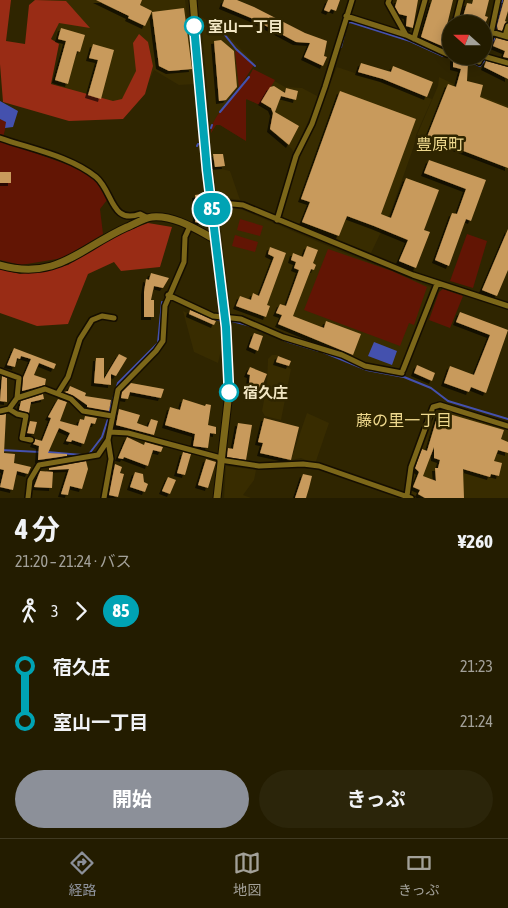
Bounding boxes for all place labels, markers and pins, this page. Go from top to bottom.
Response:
marker: 室山一丁目 [184,16,204,36]
place label: 室山一丁目 [208,18,283,35]
marker: 宿久庄 [219,382,239,402]
place label: 宿久庄 [243,384,288,401]

